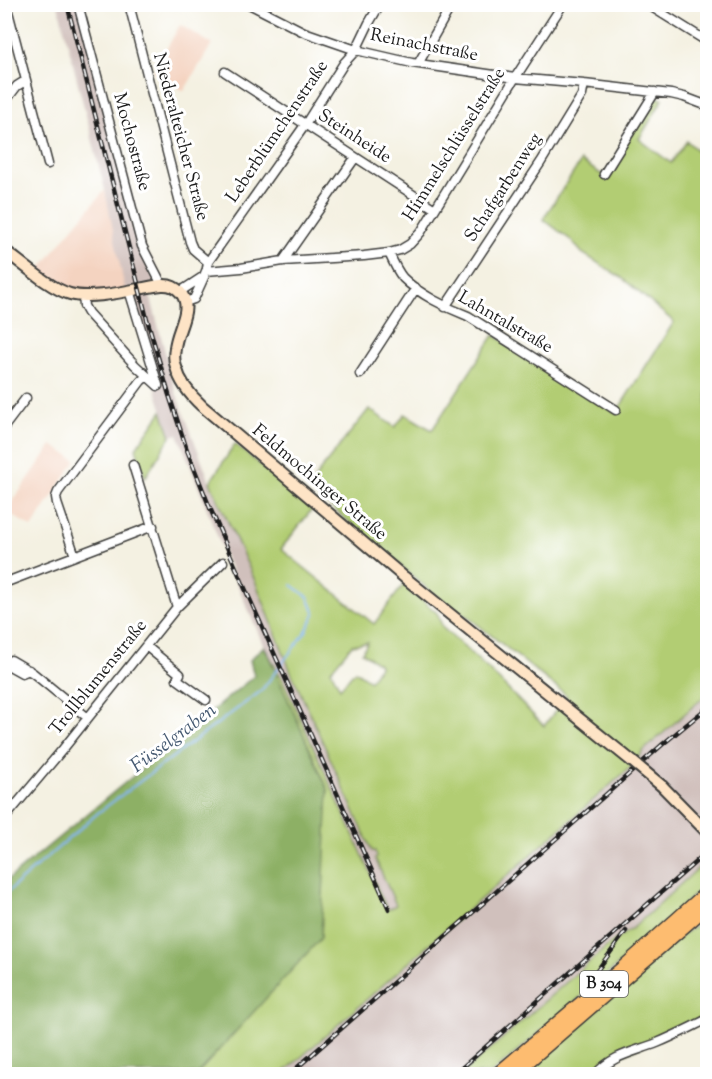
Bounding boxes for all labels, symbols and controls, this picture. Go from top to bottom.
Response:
street label: Reinachstraße [368,23,480,69]
street label: Niederalteicher Straße [145,50,215,224]
street label: Leberblümchenstraße [220,55,336,209]
street label: Himmelschlüsselstraße [397,63,513,227]
street label: Mochostraße [105,90,157,194]
street label: Steinheide [312,103,396,171]
street label: Schafgarbenweg [459,128,549,248]
street label: Lahntalstraße [453,285,557,361]
street label: Feldmochinger Straße [246,419,392,547]
street label: Trollblumenstraße [44,614,154,742]
water label: Füsselgraben [125,697,224,781]
road number: B 304 [580,971,628,997]

